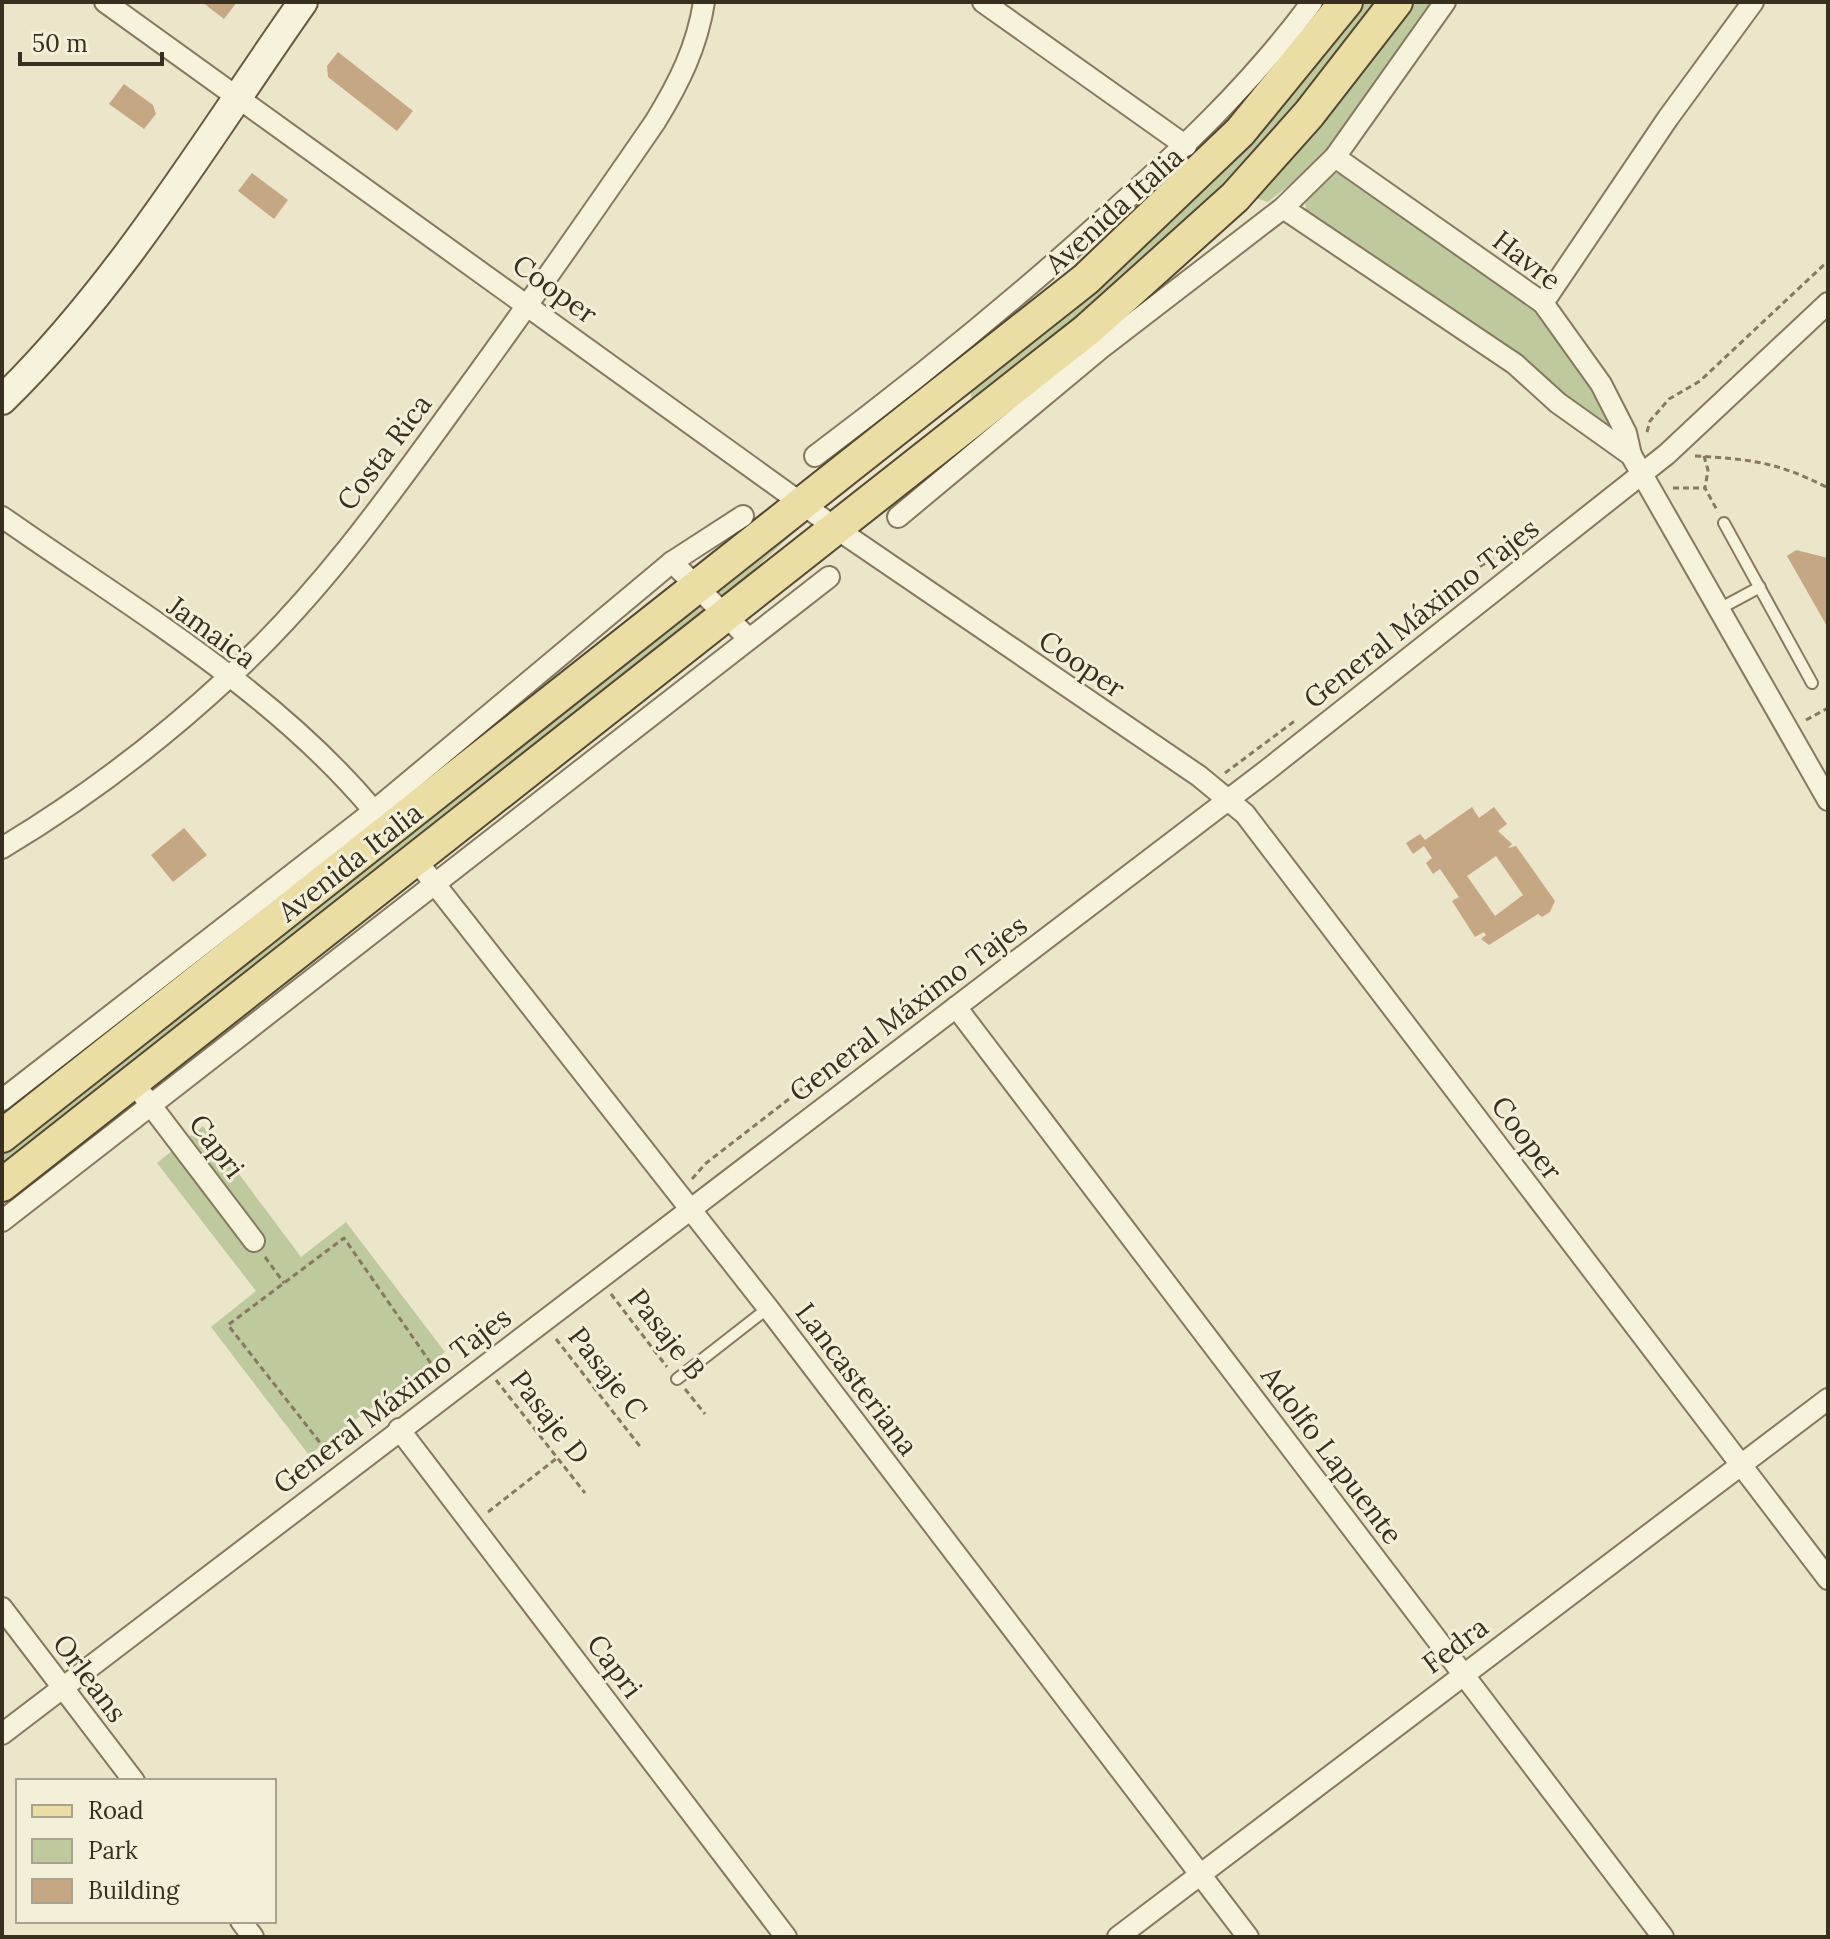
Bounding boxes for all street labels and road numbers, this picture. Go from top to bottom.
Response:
street label: Avenida Italia [1037,139,1191,282]
street label: Havre [1486,222,1568,298]
street label: Cooper [505,246,605,332]
street label: Costa Rica [329,387,439,517]
street label: General Máximo Tajes [1296,510,1546,716]
street label: Jamaica [160,587,263,676]
street label: Cooper [1032,622,1132,706]
street label: Avenida Italia [270,794,430,930]
street label: General Máximo Tajes [782,907,1034,1109]
street label: Cooper [1484,1089,1570,1187]
street label: Capri [181,1107,253,1185]
street label: Pasaje B [620,1281,714,1387]
street label: Lancasteriana [788,1295,926,1463]
street label: General Máximo Tajes [266,1299,518,1501]
street label: Pasaje C [561,1319,655,1427]
street label: Adolfo Lapuente [1253,1358,1411,1551]
street label: Pasaje D [502,1363,598,1471]
street label: Fedra [1415,1609,1495,1681]
street label: Orleans [45,1627,135,1729]
street label: Capri [579,1627,651,1705]

